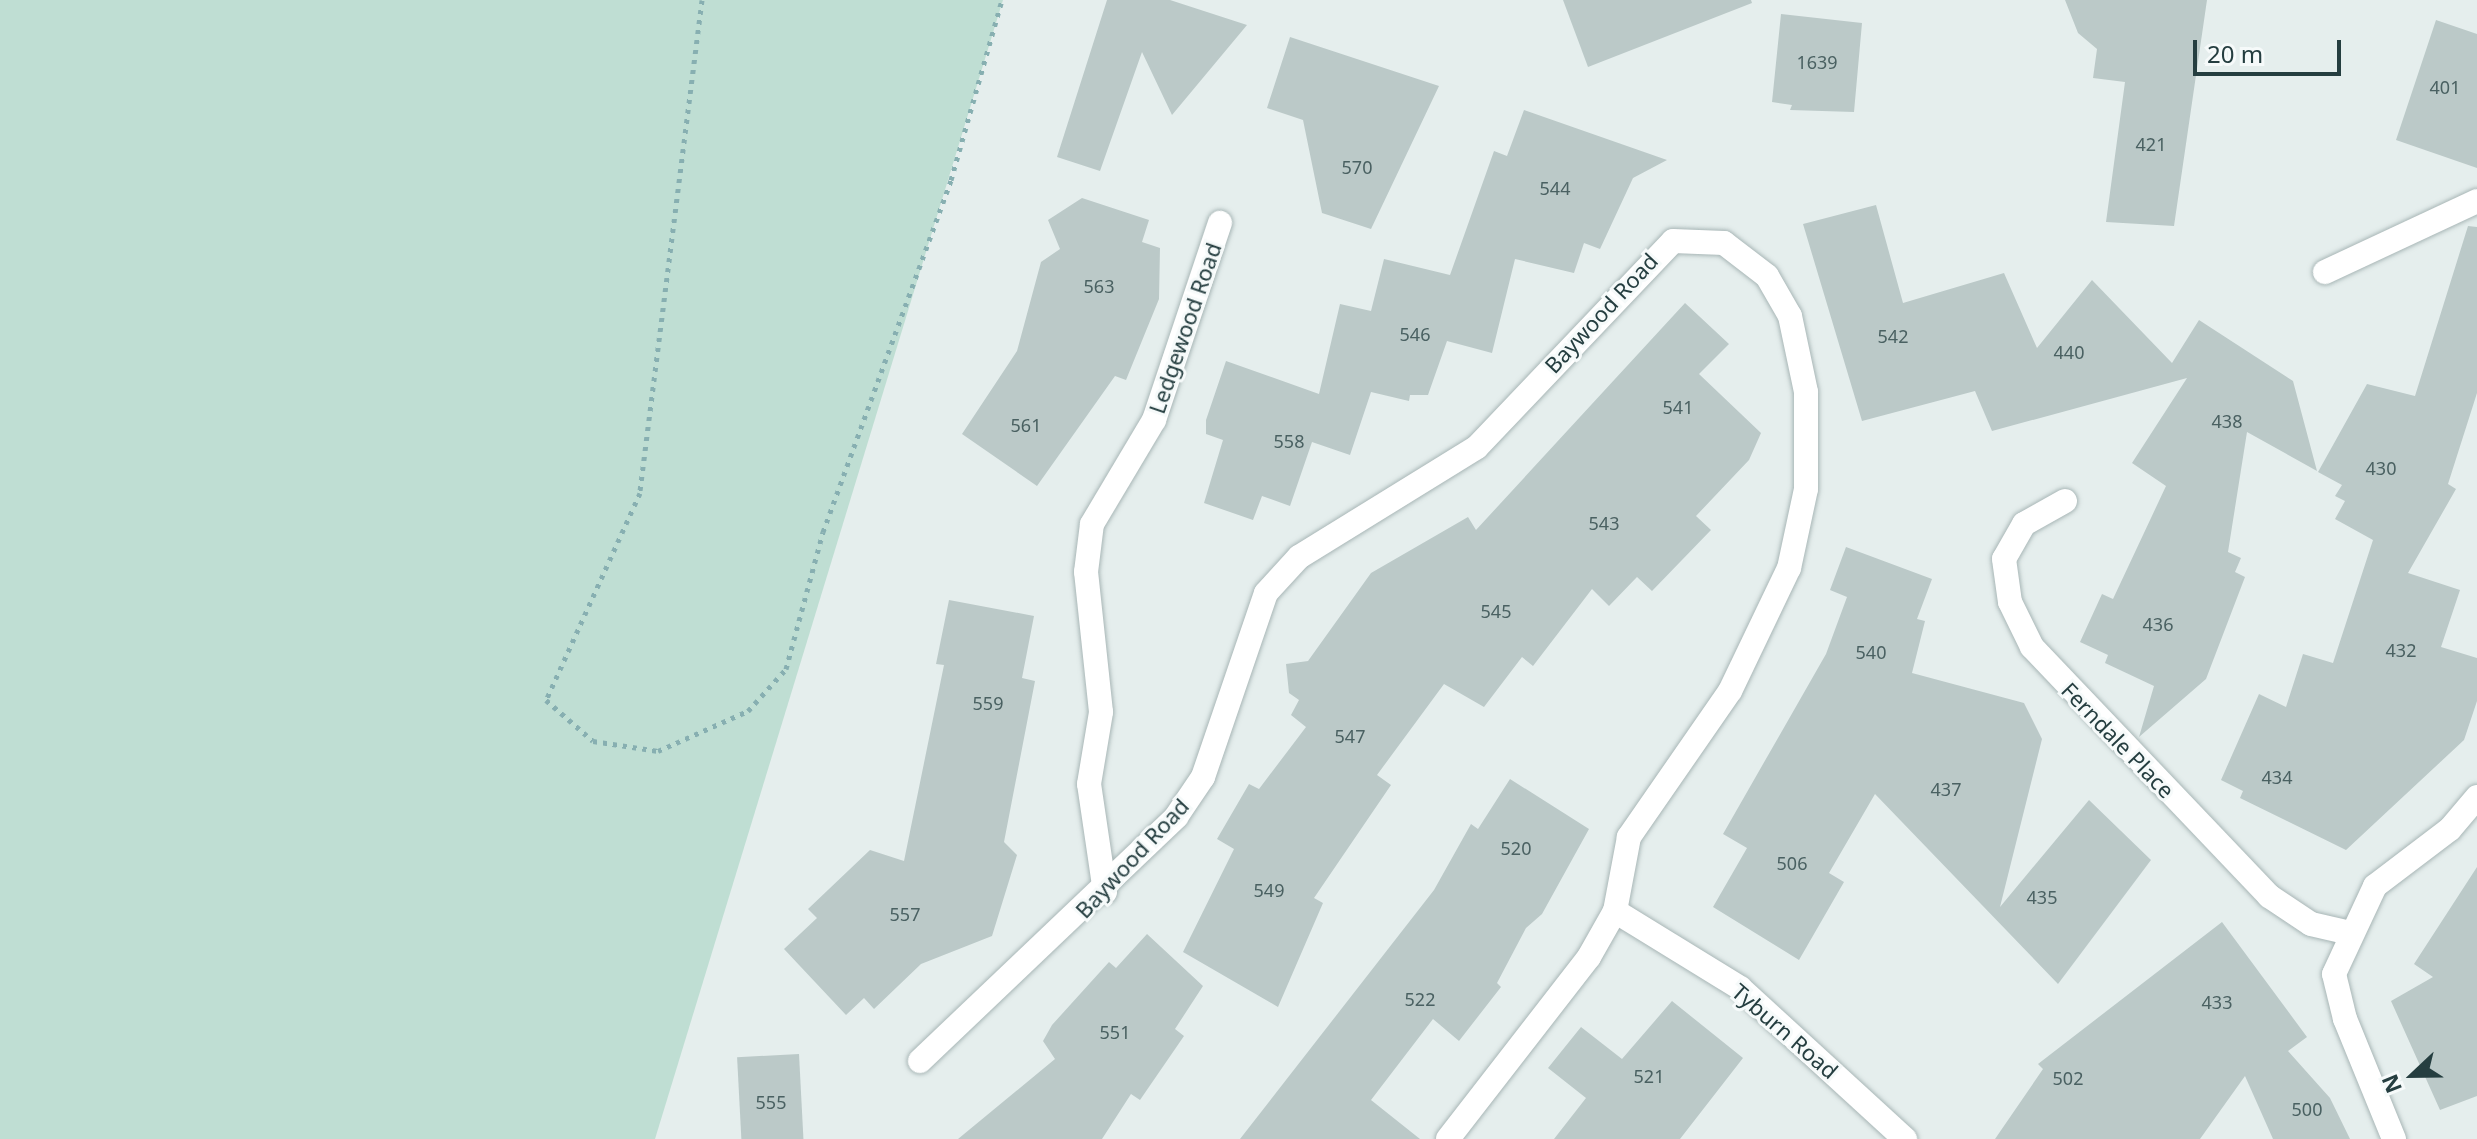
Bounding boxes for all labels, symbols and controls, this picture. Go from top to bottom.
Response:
scale bar [2197,24,2345,74]
text: 20 m [2207,37,2263,70]
house number: 1639 [1796,51,1838,73]
house number: 401 [2430,76,2460,98]
house number: 421 [2136,133,2166,155]
house number: 570 [1342,156,1372,178]
house number: 544 [1540,177,1570,199]
street label: Ledgewood Road [1143,239,1227,417]
street label: Baywood Road [1539,248,1663,378]
house number: 563 [1084,275,1114,297]
house number: 546 [1400,323,1430,345]
house number: 542 [1878,325,1908,347]
house number: 440 [2054,341,2084,363]
house number: 541 [1663,396,1693,418]
house number: 438 [2212,410,2242,432]
house number: 561 [1011,414,1041,436]
house number: 558 [1274,430,1304,452]
house number: 430 [2366,457,2396,479]
house number: 543 [1589,512,1619,534]
house number: 545 [1481,600,1511,622]
house number: 436 [2143,613,2173,635]
house number: 432 [2386,639,2416,661]
house number: 540 [1856,641,1886,663]
street label: Ferndale Place [2056,677,2180,803]
house number: 559 [973,692,1003,714]
house number: 547 [1335,725,1365,747]
house number: 434 [2262,766,2292,788]
house number: 437 [1931,778,1961,800]
street label: Baywood Road [1070,793,1194,923]
house number: 520 [1501,837,1531,859]
house number: 506 [1777,852,1807,874]
house number: 549 [1254,879,1284,901]
house number: 435 [2027,886,2057,908]
house number: 557 [890,903,920,925]
street label: Tyburn Road [1727,978,1843,1084]
house number: 522 [1405,988,1435,1010]
house number: 433 [2202,991,2232,1013]
house number: 551 [1100,1021,1130,1043]
north arrow [2373,1035,2453,1115]
house number: 521 [1634,1065,1664,1087]
house number: 502 [2053,1067,2083,1089]
text: N [2373,1070,2408,1098]
house number: 555 [756,1091,786,1113]
house number: 500 [2292,1098,2322,1120]

